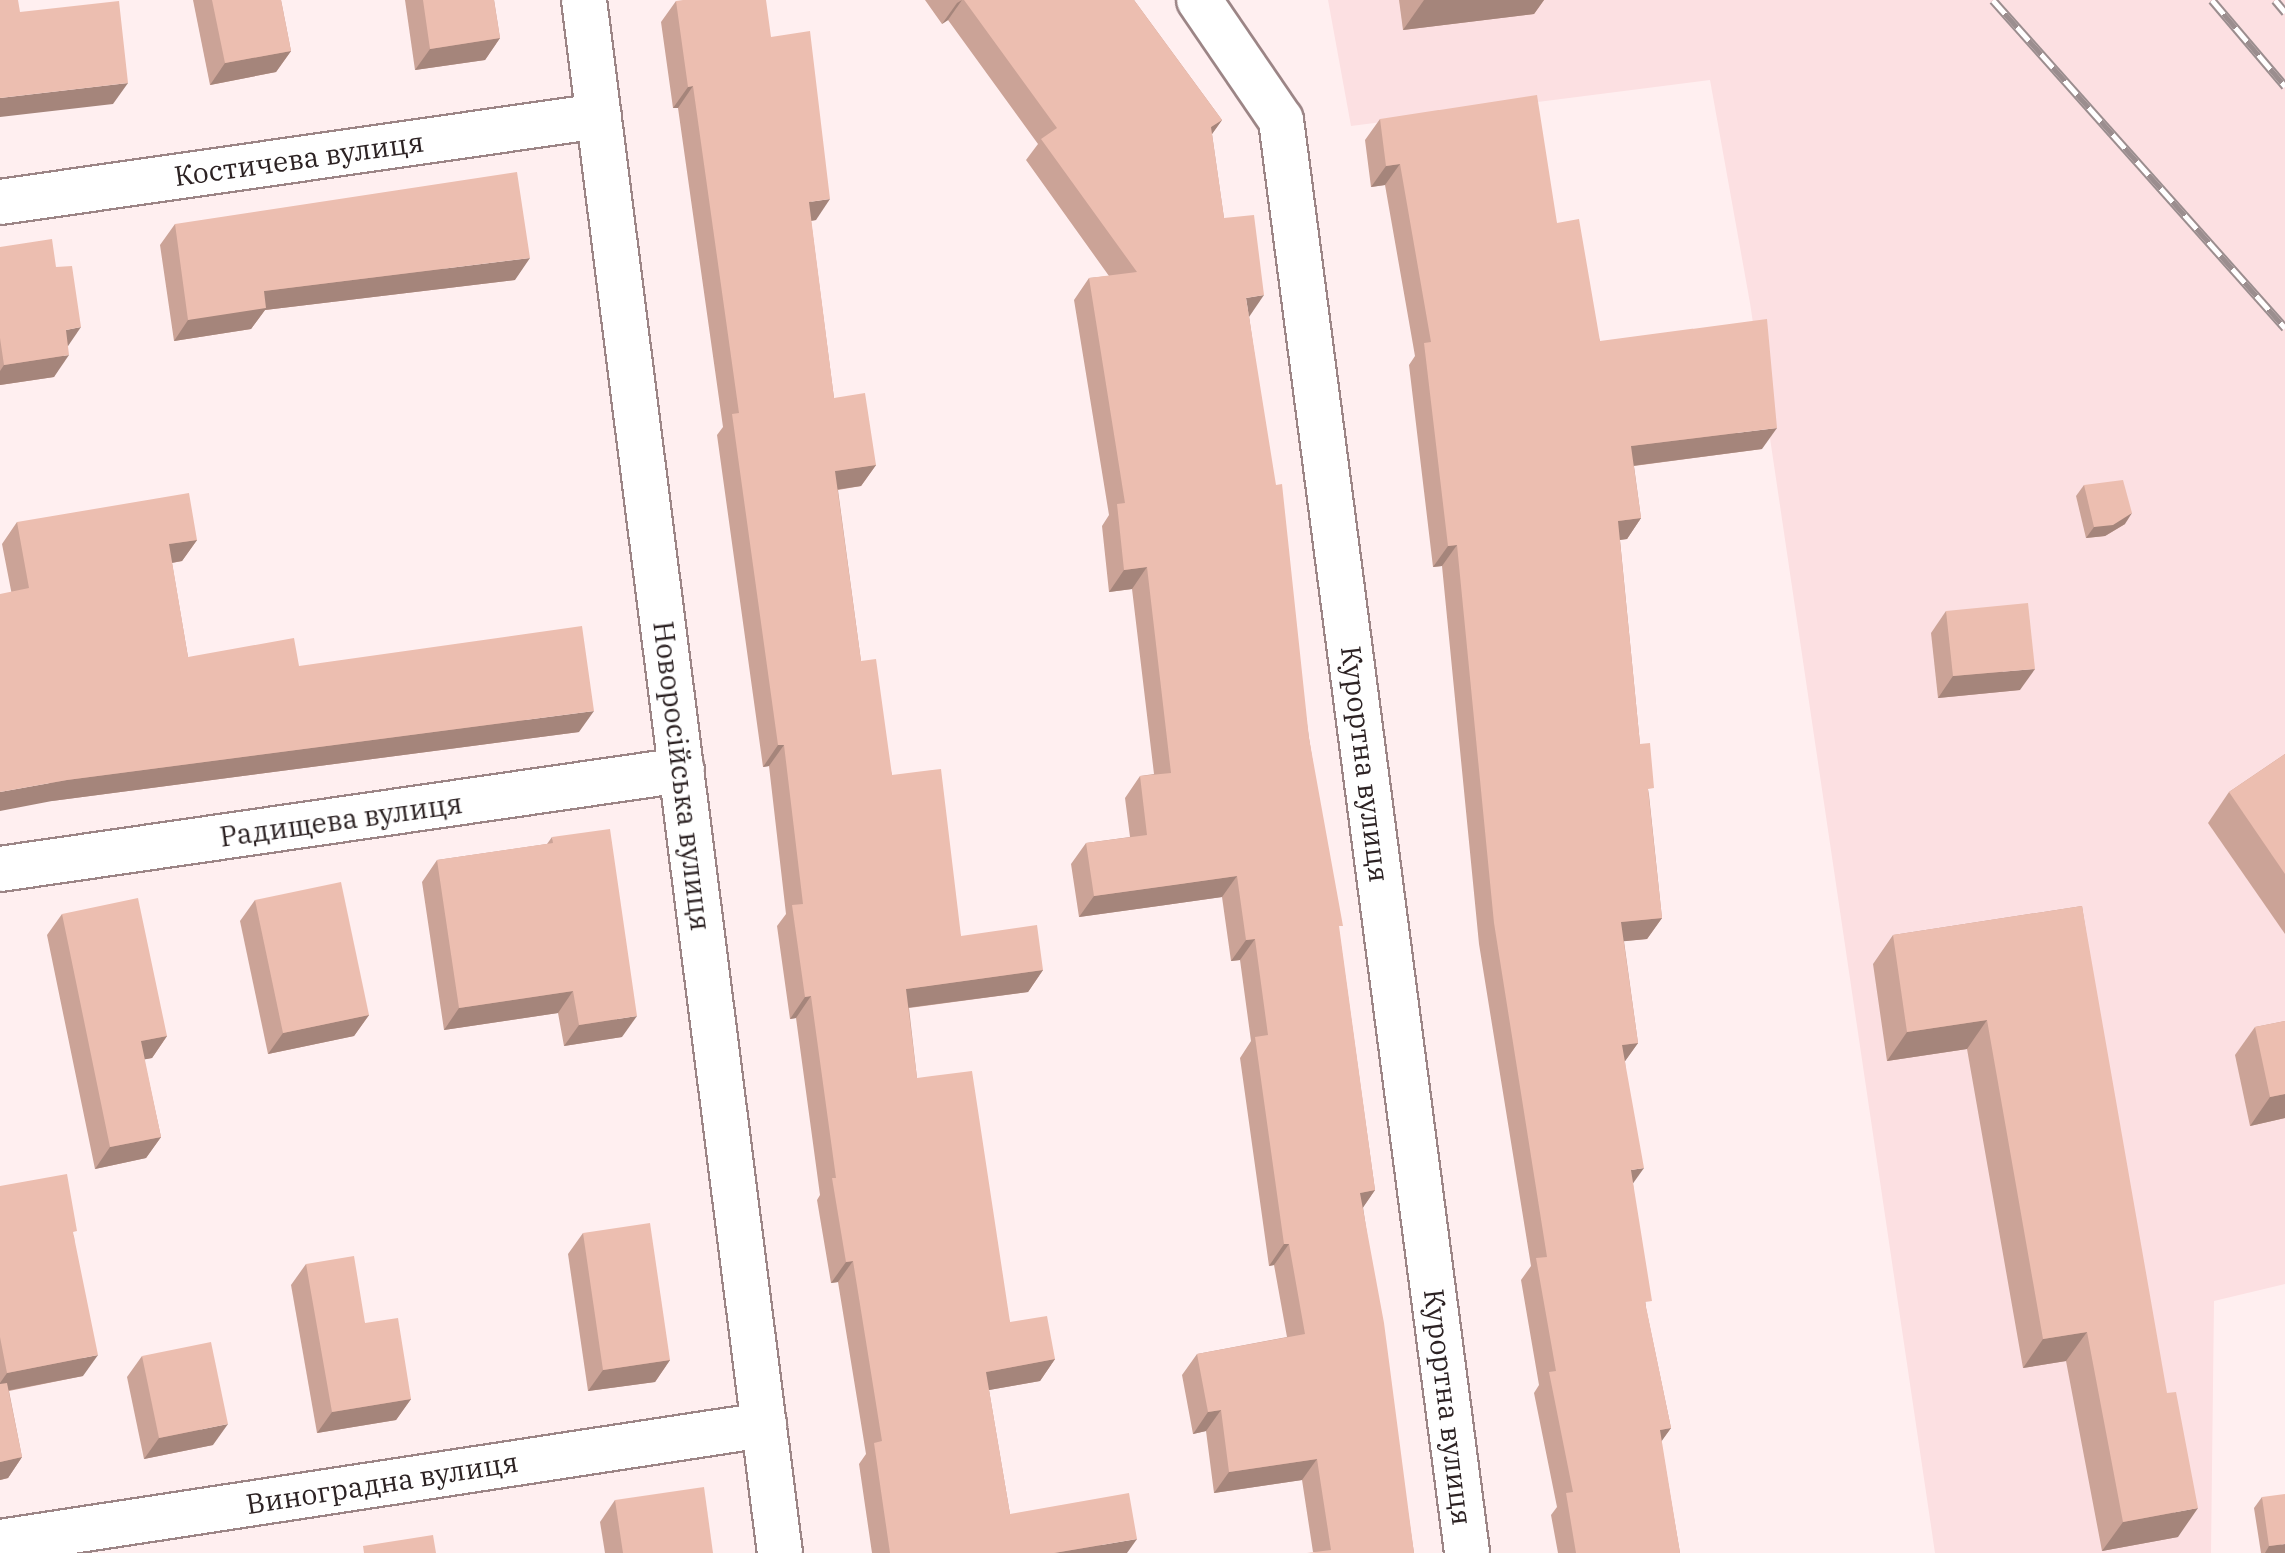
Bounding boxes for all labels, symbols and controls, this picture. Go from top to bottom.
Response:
street label: Костичева вулиця [172,125,426,193]
street label: Новоросійська вулиця [646,619,718,933]
street label: Курортна вулиця [1334,644,1396,884]
street label: Радищева вулиця [218,786,464,854]
street label: Курортна вулиця [1417,1287,1479,1527]
street label: Виноградна вулиця [244,1445,520,1521]

